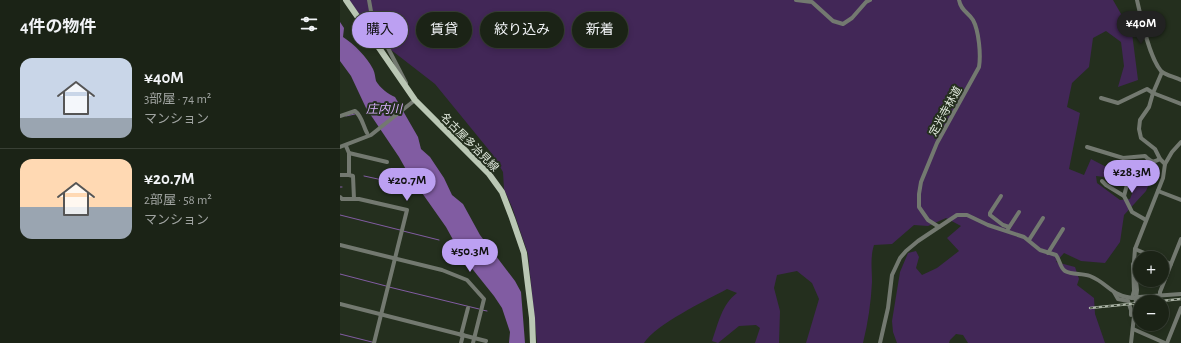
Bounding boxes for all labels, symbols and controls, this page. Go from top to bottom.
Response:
pin: ¥40M [1117,11,1165,45]
chip: 購入 [352,12,408,48]
chip: 賃貸 [416,12,472,48]
chip: 絞り込み [480,12,564,48]
chip: 新着 [572,12,628,48]
icon: filters [298,13,320,35]
text: ¥40M [1126,17,1156,30]
text: 4件の物件 [20,18,97,35]
text: ¥40M [144,69,184,86]
icon: home [52,74,100,122]
street label: 定光寺林道 [926,84,964,138]
text: 3部屋 · 74 m² [144,93,211,106]
water label: 庄内川 [366,102,404,115]
street label: 名古屋多治見線 [439,111,501,173]
text: マンション [144,113,209,126]
pin: ¥28.3M [1099,160,1165,194]
text: ¥28.3M [1113,166,1151,179]
pin: ¥20.7M [374,168,440,202]
text: ¥20.7M [144,170,195,187]
text: ¥20.7M [388,174,426,187]
icon: home [52,175,100,223]
text: 2部屋 · 58 m² [144,194,212,207]
text: マンション [144,214,209,227]
pin: ¥50.3M [437,239,503,273]
text: ¥50.3M [451,245,489,258]
map controls [1133,251,1169,331]
button: + [1133,251,1169,287]
button: − [1133,295,1169,331]

